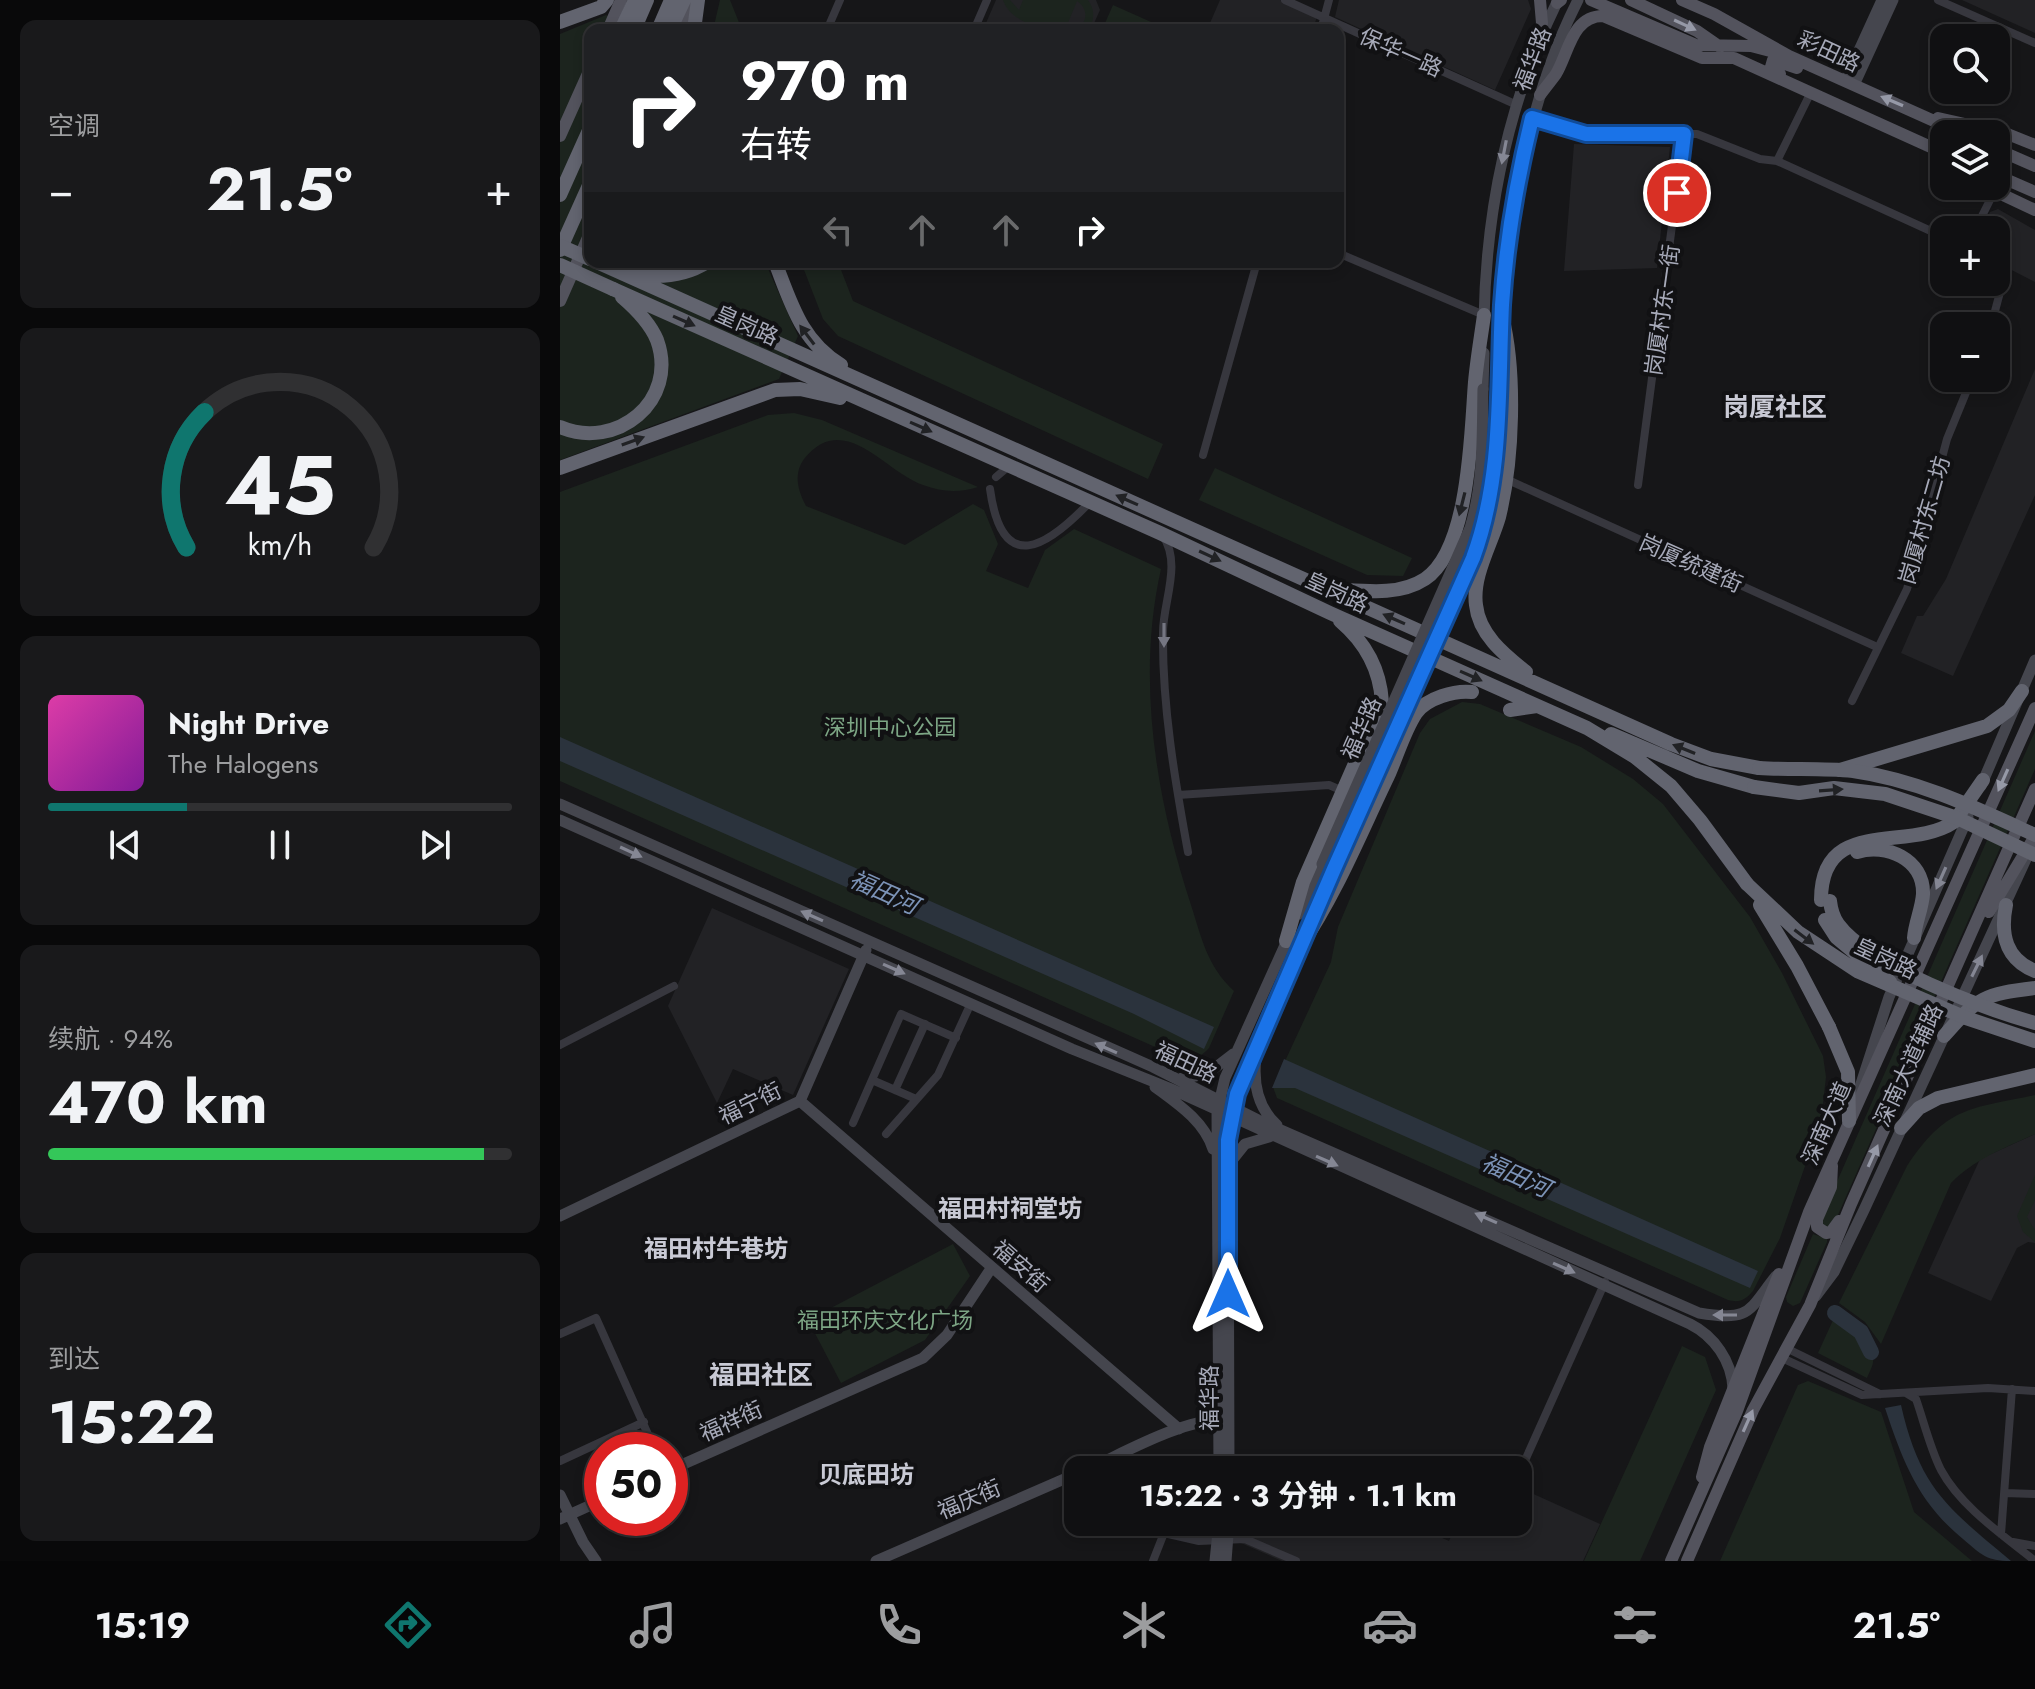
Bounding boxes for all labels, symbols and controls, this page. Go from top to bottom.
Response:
one-way arrow [1673,18,1697,32]
street label: 保华一路 [1354,19,1448,85]
street label: 福华路 [1505,22,1559,96]
street label: 彩田路 [1792,23,1866,79]
map controls [1930,24,2010,392]
button: search [1930,24,2010,104]
text: 970 m [740,40,909,121]
icon: right [608,56,712,160]
one-way arrow [1880,95,1904,108]
text: 空调 [48,107,100,145]
text: 右转 [740,118,812,170]
button: layers [1930,120,2010,200]
one-way arrow [1497,140,1510,165]
text: 21.5° [207,146,352,233]
text: − [48,158,74,222]
text: + [485,158,512,222]
pin [1643,159,1711,227]
icon: arrive [1655,171,1699,215]
icon: left [816,208,860,252]
icon: ahead [900,208,944,252]
icon: ahead [984,208,1028,252]
icon: right [1068,208,1112,252]
button: + [1930,216,2010,296]
street label: 岗厦村东一街 [1637,242,1687,378]
street label: 皇岗路 [710,297,784,353]
button: − [1930,312,2010,392]
one-way arrow [672,314,696,328]
one-way arrow [800,325,816,345]
district label: 岗厦社区 [1723,388,1827,426]
one-way arrow [909,420,933,434]
text: 45 [224,425,336,545]
one-way arrow [621,434,645,447]
street label: 岗厦村东二坊 [1890,452,1958,588]
one-way arrow [1455,491,1468,516]
one-way arrow [1115,493,1138,507]
text: km/h [248,524,312,566]
street label: 岗厦统建街 [1634,526,1748,600]
one-way arrow [1198,549,1221,563]
street label: 皇岗路 [1300,564,1374,620]
one-way arrow [1382,612,1406,625]
one-way arrow [1158,623,1170,648]
one-way arrow [1460,669,1483,683]
street label: 福华路 [1333,691,1389,765]
text: Night Drive [168,702,329,745]
park label: 深圳中心公园 [824,711,956,743]
one-way arrow [1672,743,1696,756]
text: The Halogens [168,745,319,783]
one-way arrow [1996,768,2010,791]
one-way arrow [1819,783,1844,796]
icon: previous [103,823,147,867]
icon: pause [258,823,302,867]
icon: next [413,823,457,867]
one-way arrow [619,846,643,859]
water label: 福田河 [844,861,928,924]
one-way arrow [1935,866,1948,890]
one-way arrow [800,910,824,923]
one-way arrow [1794,928,1815,944]
street label: 皇岗路 [1849,930,1923,986]
one-way arrow [1970,954,1984,977]
one-way arrow [883,962,906,976]
street label: 深南大道辅路 [1866,998,1950,1132]
text: 续航 · 94% [48,1020,173,1058]
street label: 福田路 [1149,1034,1223,1090]
one-way arrow [1094,1041,1118,1055]
text: 470 km [48,1059,268,1146]
street label: 福宁街 [713,1074,787,1132]
street label: 深南大道 [1793,1076,1859,1170]
water label: 福田河 [1476,1144,1560,1207]
one-way arrow [1866,1144,1880,1168]
one-way arrow [1315,1155,1339,1168]
district label: 福田村祠堂坊 [938,1191,1082,1226]
one-way arrow [1474,1211,1498,1225]
district label: 福田村牛巷坊 [644,1231,788,1266]
street label: 福安街 [986,1232,1056,1300]
position arrow [1186,1252,1270,1336]
one-way arrow [1552,1261,1576,1275]
park label: 福田环庆文化广场 [797,1304,973,1336]
one-way arrow [1712,1309,1737,1321]
text: 到达 [48,1340,100,1378]
district label: 福田社区 [709,1356,813,1394]
street label: 福华路 [1193,1365,1225,1431]
text: 15:22 [48,1379,215,1466]
street label: 福祥街 [694,1393,768,1449]
one-way arrow [1741,1410,1754,1433]
speed limit sign: 50 [584,1432,688,1536]
district label: 贝底田坊 [818,1457,914,1492]
street label: 福庆街 [932,1471,1006,1527]
text: 15:22 · 3 分钟 · 1.1 km [1139,1474,1457,1517]
icon: directions [380,1597,436,1653]
icon: music [625,1597,681,1653]
icon: phone [871,1597,927,1653]
icon: climate [1116,1597,1172,1653]
icon: car [1362,1597,1418,1653]
icon: filters [1607,1597,1663,1653]
text: 15:19 [95,1599,190,1651]
text: 21.5° [1853,1599,1940,1651]

